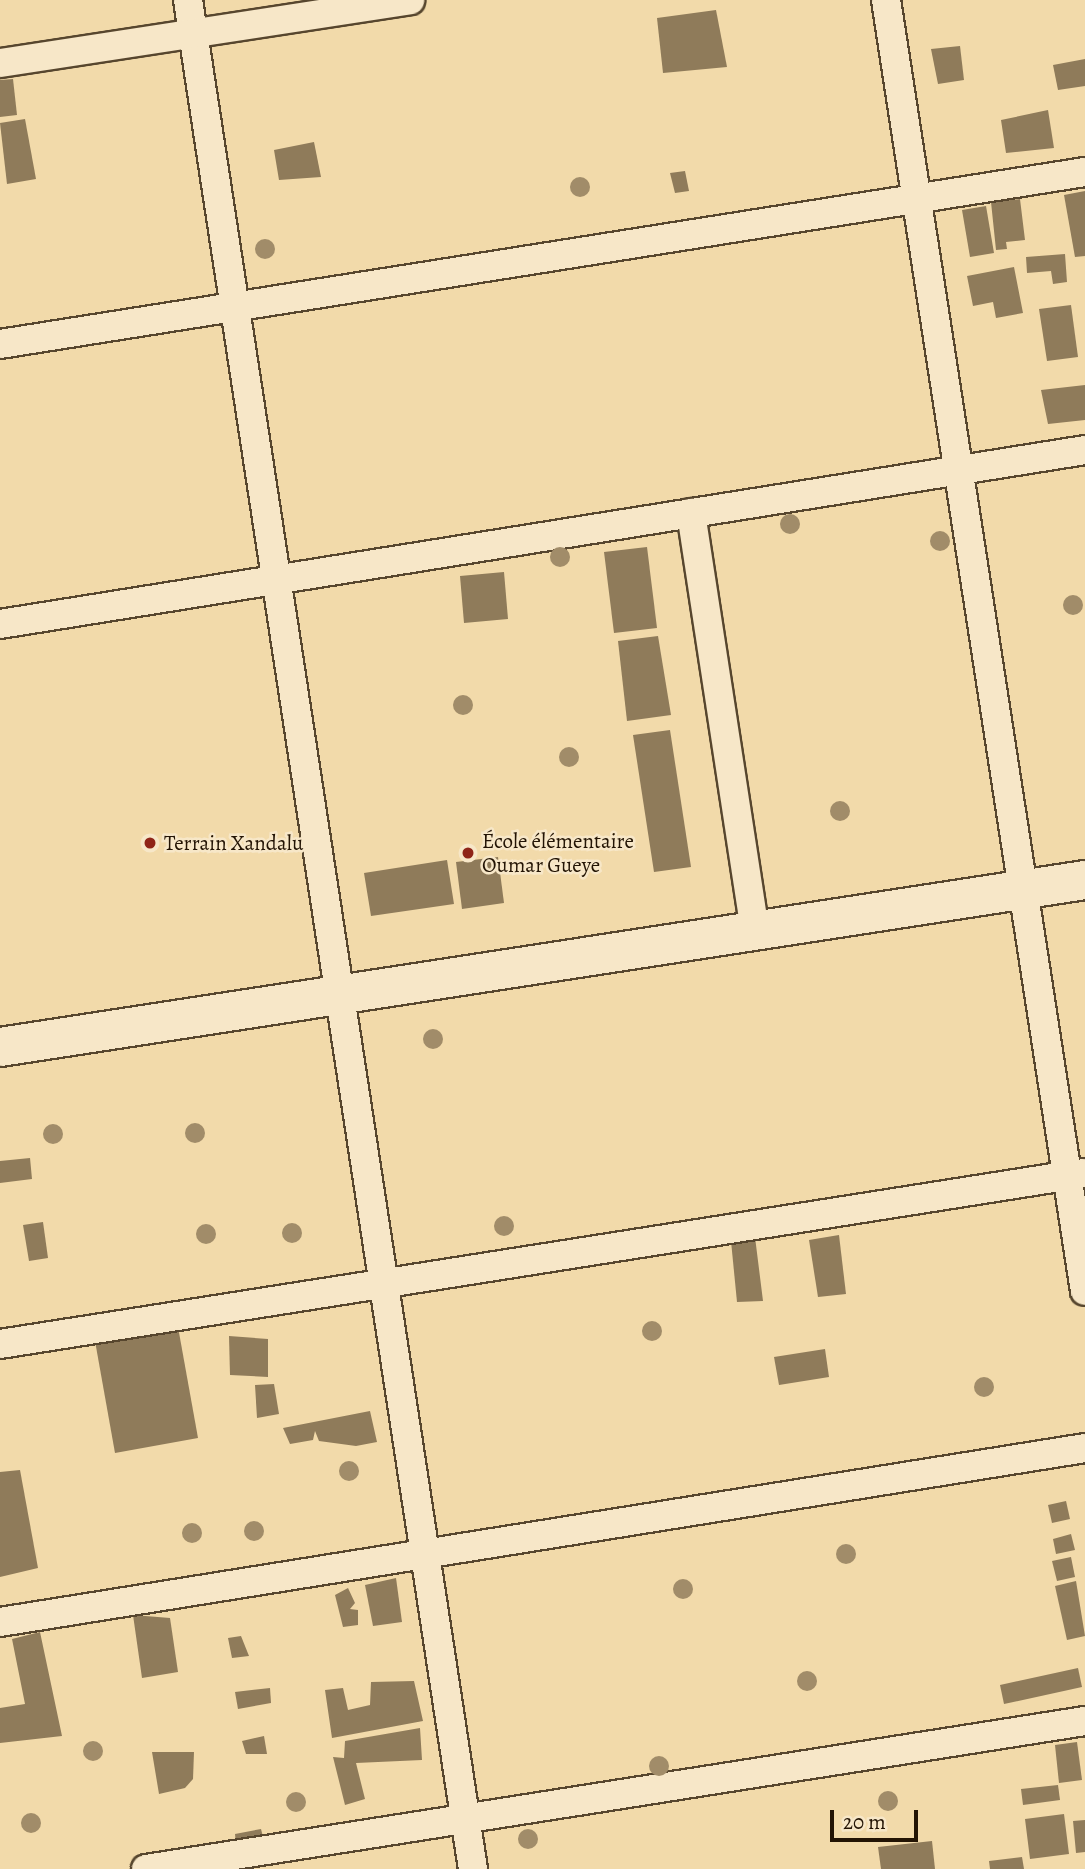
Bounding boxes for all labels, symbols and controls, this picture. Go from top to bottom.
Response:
place label: École élémentaire Oumar Gueye [482,828,634,878]
place label: Terrain Xandalu [164,830,303,856]
marker: Terrain Xandalu [142,835,158,851]
marker: École élémentaire Oumar Gueye [460,845,476,861]
scale bar [833,1796,920,1840]
text: 20 m [843,1808,886,1836]

